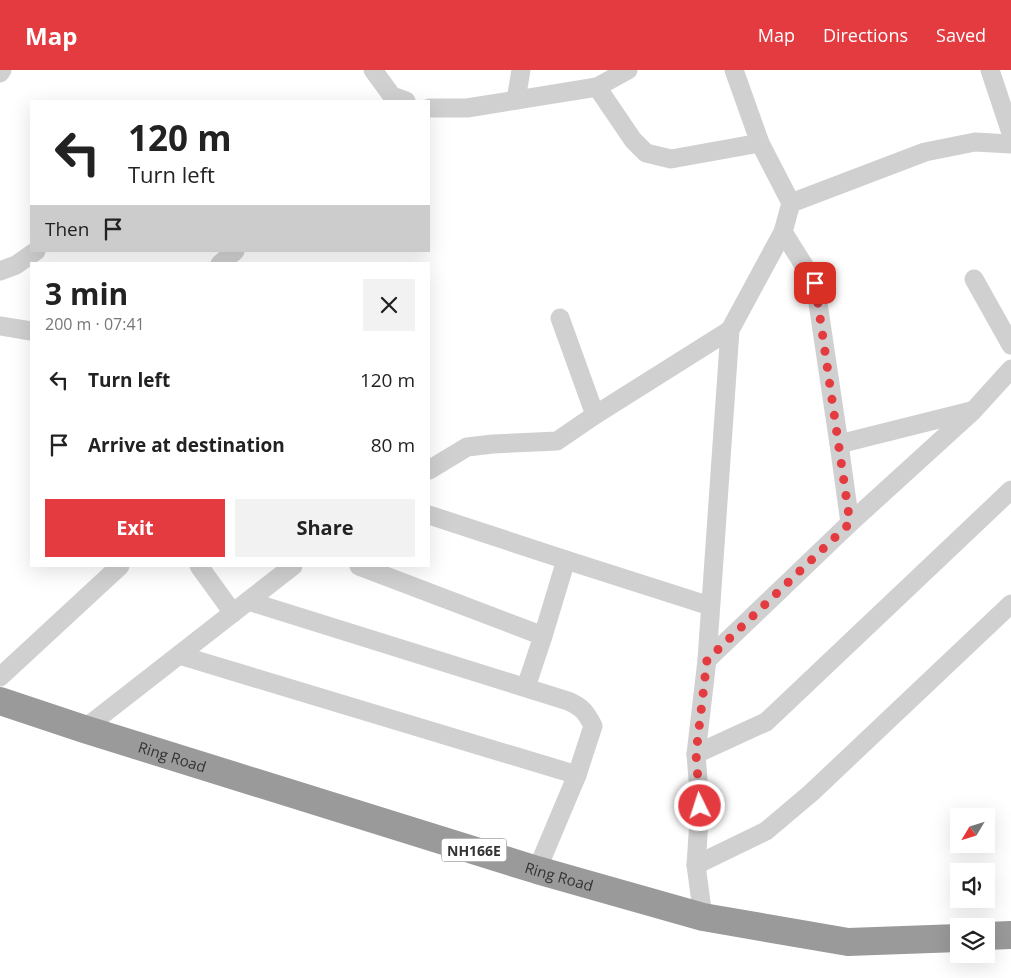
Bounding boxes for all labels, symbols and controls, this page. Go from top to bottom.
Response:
text: Map [25,19,77,52]
text: Map [758,23,795,47]
text: Directions [823,23,908,47]
text: Saved [936,23,986,47]
text: 120 m [128,114,232,161]
icon: left [45,120,110,185]
text: Turn left [128,159,215,189]
icon: arrive [99,215,127,243]
text: Then [45,216,89,242]
pin [794,262,836,304]
icon: arrive [801,269,829,297]
text: 3 min [45,273,128,314]
button: close [363,279,415,331]
text: 200 m · 07:41 [45,313,145,335]
icon: left [45,366,73,394]
text: Turn left [88,367,170,393]
text: 120 m [360,367,415,393]
icon: arrive [45,431,73,459]
text: Arrive at destination [88,432,285,458]
text: 80 m [371,432,415,458]
button: Exit [45,499,225,557]
button: Share [235,499,415,557]
street label: Ring Road [136,737,209,776]
position arrow [673,779,725,831]
north arrow [950,808,995,852]
map controls [950,808,995,963]
road number: NH166E [442,838,506,862]
street label: Ring Road [523,857,596,895]
button: sound [950,863,995,908]
button: layers [950,918,995,963]

